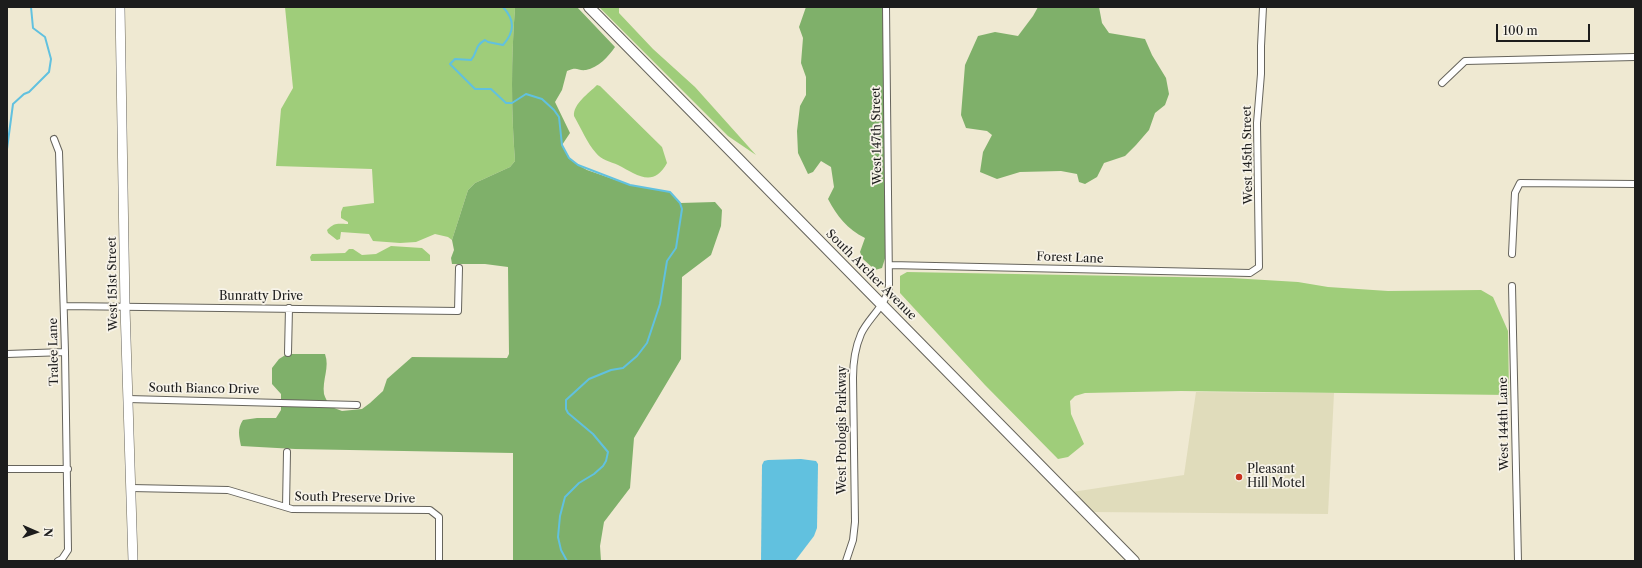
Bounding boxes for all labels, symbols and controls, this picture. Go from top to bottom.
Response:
scale bar [1498,16,1592,42]
text: 100 m [1503,23,1538,38]
street label: West 147th Street [869,87,885,185]
street label: West 145th Street [1240,105,1256,205]
street label: South Archer Avenue [823,227,919,323]
street label: West 151st Street [105,237,121,331]
street label: Forest Lane [1036,250,1104,266]
street label: Bunratty Drive [219,290,303,304]
street label: Tralee Lane [46,318,62,386]
street label: West Prologis Parkway [836,365,850,495]
street label: West 144th Lane [1496,377,1512,471]
street label: South Bianco Drive [149,381,259,397]
place label: Pleasant Hill Motel [1247,463,1305,491]
marker: Pleasant Hill Motel [1234,472,1244,482]
street label: South Preserve Drive [295,490,415,506]
north arrow [16,512,56,552]
text: N [41,527,55,537]

